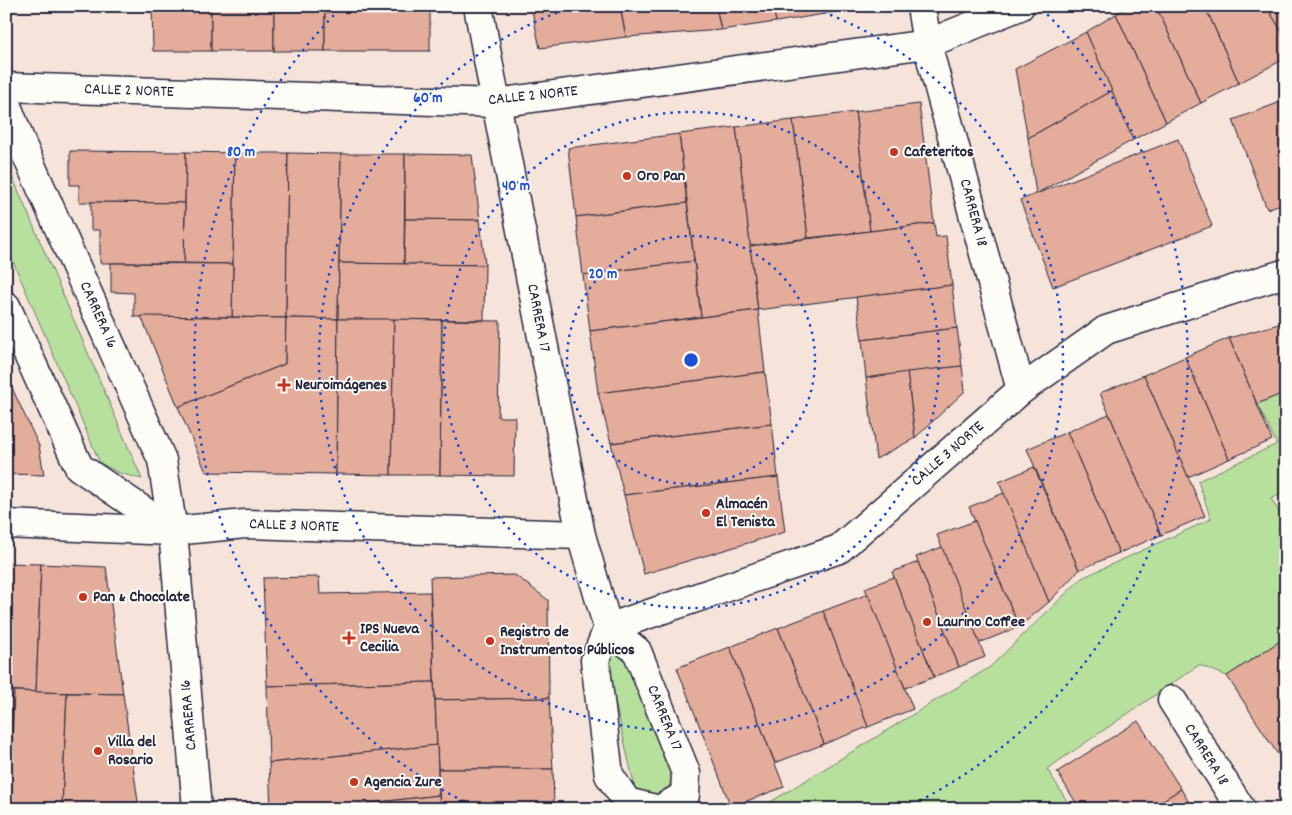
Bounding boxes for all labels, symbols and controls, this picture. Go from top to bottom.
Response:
street label: CALLE 2 NORTE [84,78,175,104]
street label: CALLE 2 NORTE [487,80,580,112]
text: 60 m [413,88,443,110]
place label: Cafeteritos [904,141,974,164]
text: 80 m [227,142,255,164]
marker: Cafeteritos [888,146,900,158]
place label: Oro Pan [637,165,685,188]
marker: Oro Pan [621,170,633,182]
text: 40 m [502,176,530,198]
street label: CARRERA 18 [953,176,993,250]
text: 20 m [589,264,617,286]
street label: CARRERA 16 [73,278,123,352]
street label: CARRERA 17 [520,282,556,354]
centre of rings [682,351,700,369]
place label: Neuroimágenes [295,374,387,397]
marker: Neuroimágenes [277,378,291,392]
street label: CALLE 3 NORTE [907,415,990,492]
place label: Almacén El Tenista [716,493,776,534]
marker: Almacén El Tenista [700,507,712,519]
street label: CALLE 3 NORTE [249,513,340,539]
place label: Pan & Chocolate [93,586,190,609]
marker: Pan & Chocolate [77,591,89,603]
place label: Laurino Coffee [937,611,1025,634]
marker: Laurino Coffee [921,616,933,628]
place label: IPS Nueva Cecilia [360,618,420,659]
place label: Registro de Instrumentos Públicos [500,621,635,662]
marker: IPS Nueva Cecilia [342,631,356,645]
marker: Registro de Instrumentos Públicos [484,635,496,647]
street label: CARRERA 16 [174,678,204,751]
street label: CARRERA 17 [640,682,688,754]
street label: CARRERA 18 [1178,719,1234,791]
place label: Villa del Rosario [108,731,156,772]
marker: Villa del Rosario [92,745,104,757]
place label: Agencia Zure [364,771,442,794]
marker: Agencia Zure [348,776,360,788]

